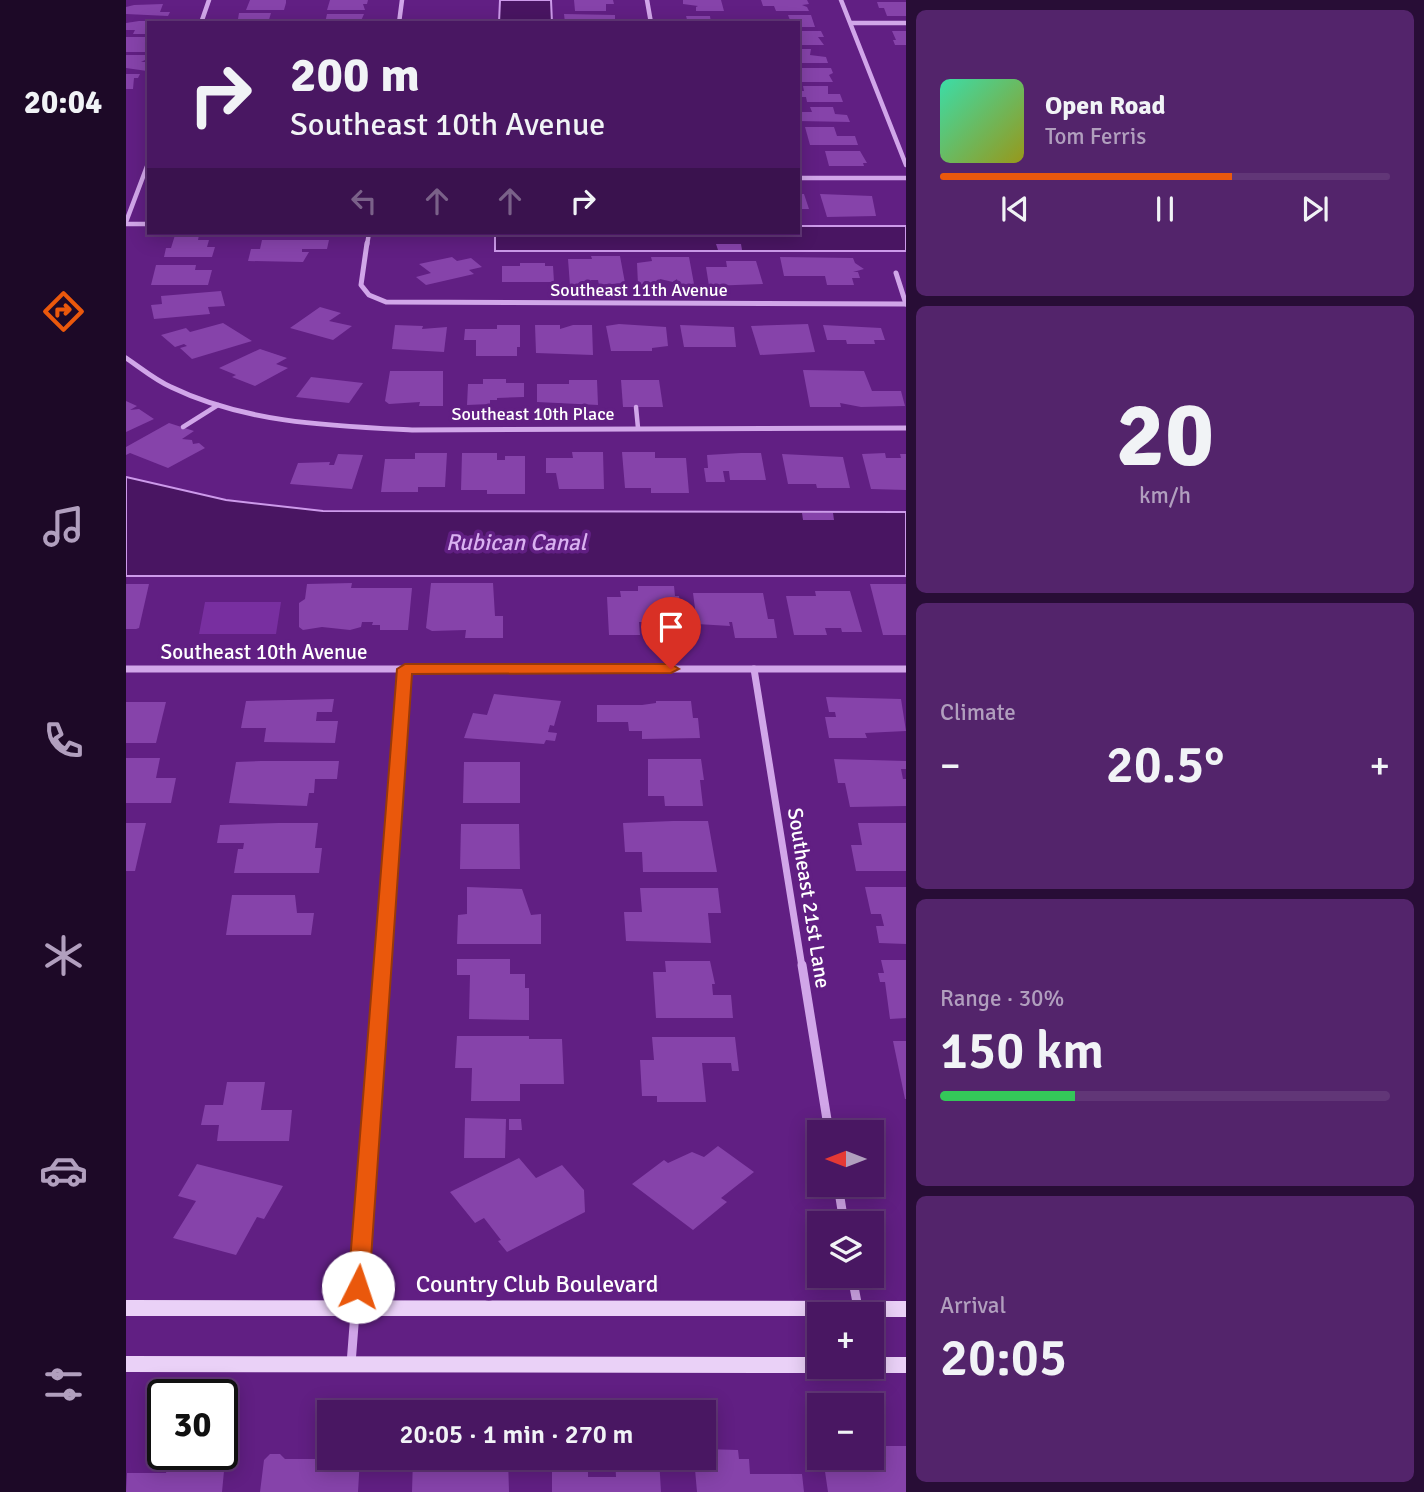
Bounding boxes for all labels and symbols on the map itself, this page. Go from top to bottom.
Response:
street label: Southeast 11th Avenue [550,279,728,301]
street label: Southeast 10th Place [451,403,615,425]
water label: Rubican Canal [446,528,589,557]
pin [641,597,701,669]
street label: Southeast 10th Avenue [161,639,367,665]
street label: Southeast 21st Lane [782,806,836,990]
north arrow [807,1120,884,1197]
position arrow [321,1250,395,1324]
street label: Country Club Boulevard [416,1269,658,1299]
speed limit sign: 30 [147,1379,238,1470]

